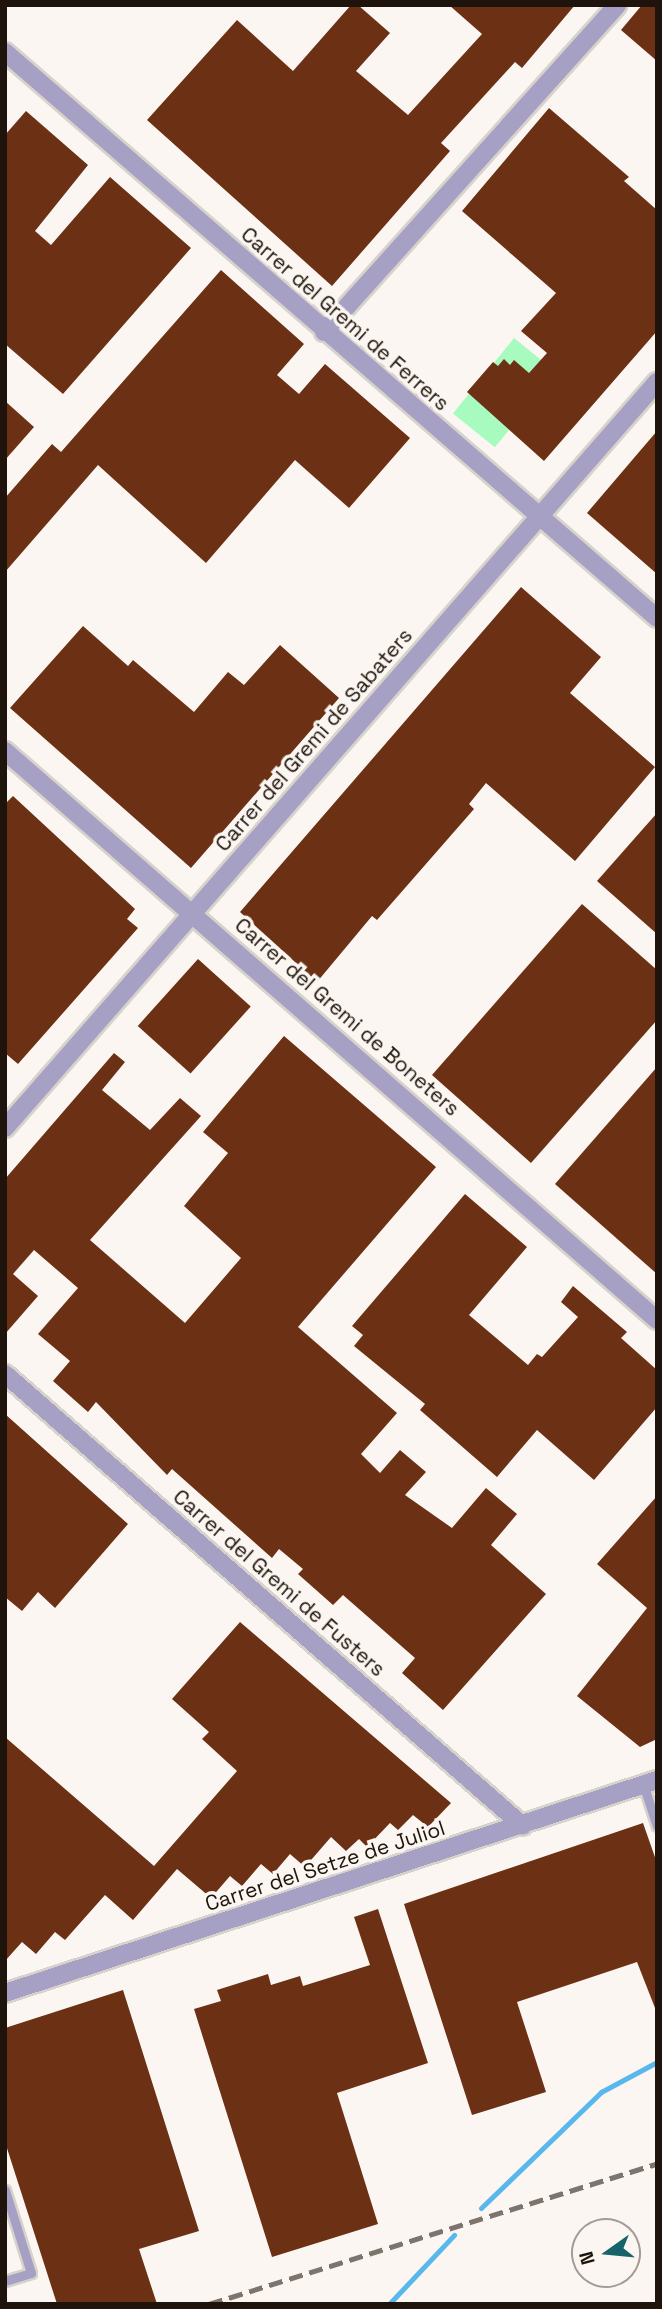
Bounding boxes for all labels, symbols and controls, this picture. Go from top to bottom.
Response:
street label: Carrer del Gremi de Ferrers [236,222,454,416]
street label: Carrer del Gremi de Sabaters [210,623,418,857]
street label: Carrer del Gremi de Boneters [230,913,464,1121]
street label: Carrer del Gremi de Fusters [168,1484,390,1682]
street label: Carrer del Setze de Juliol [202,1815,448,1917]
north arrow [571,2218,641,2288]
text: N [573,2249,601,2267]

